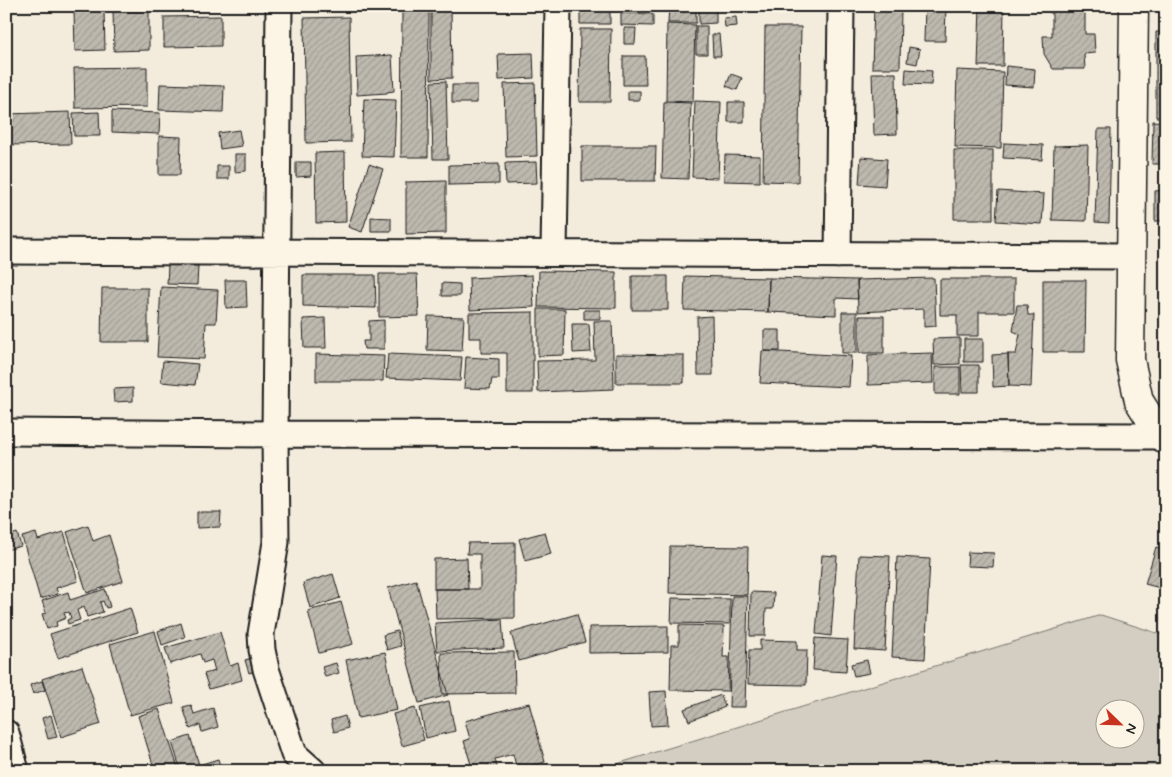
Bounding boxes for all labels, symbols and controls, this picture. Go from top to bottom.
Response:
north arrow [1094,700,1144,750]
text: N [1121,721,1141,736]

